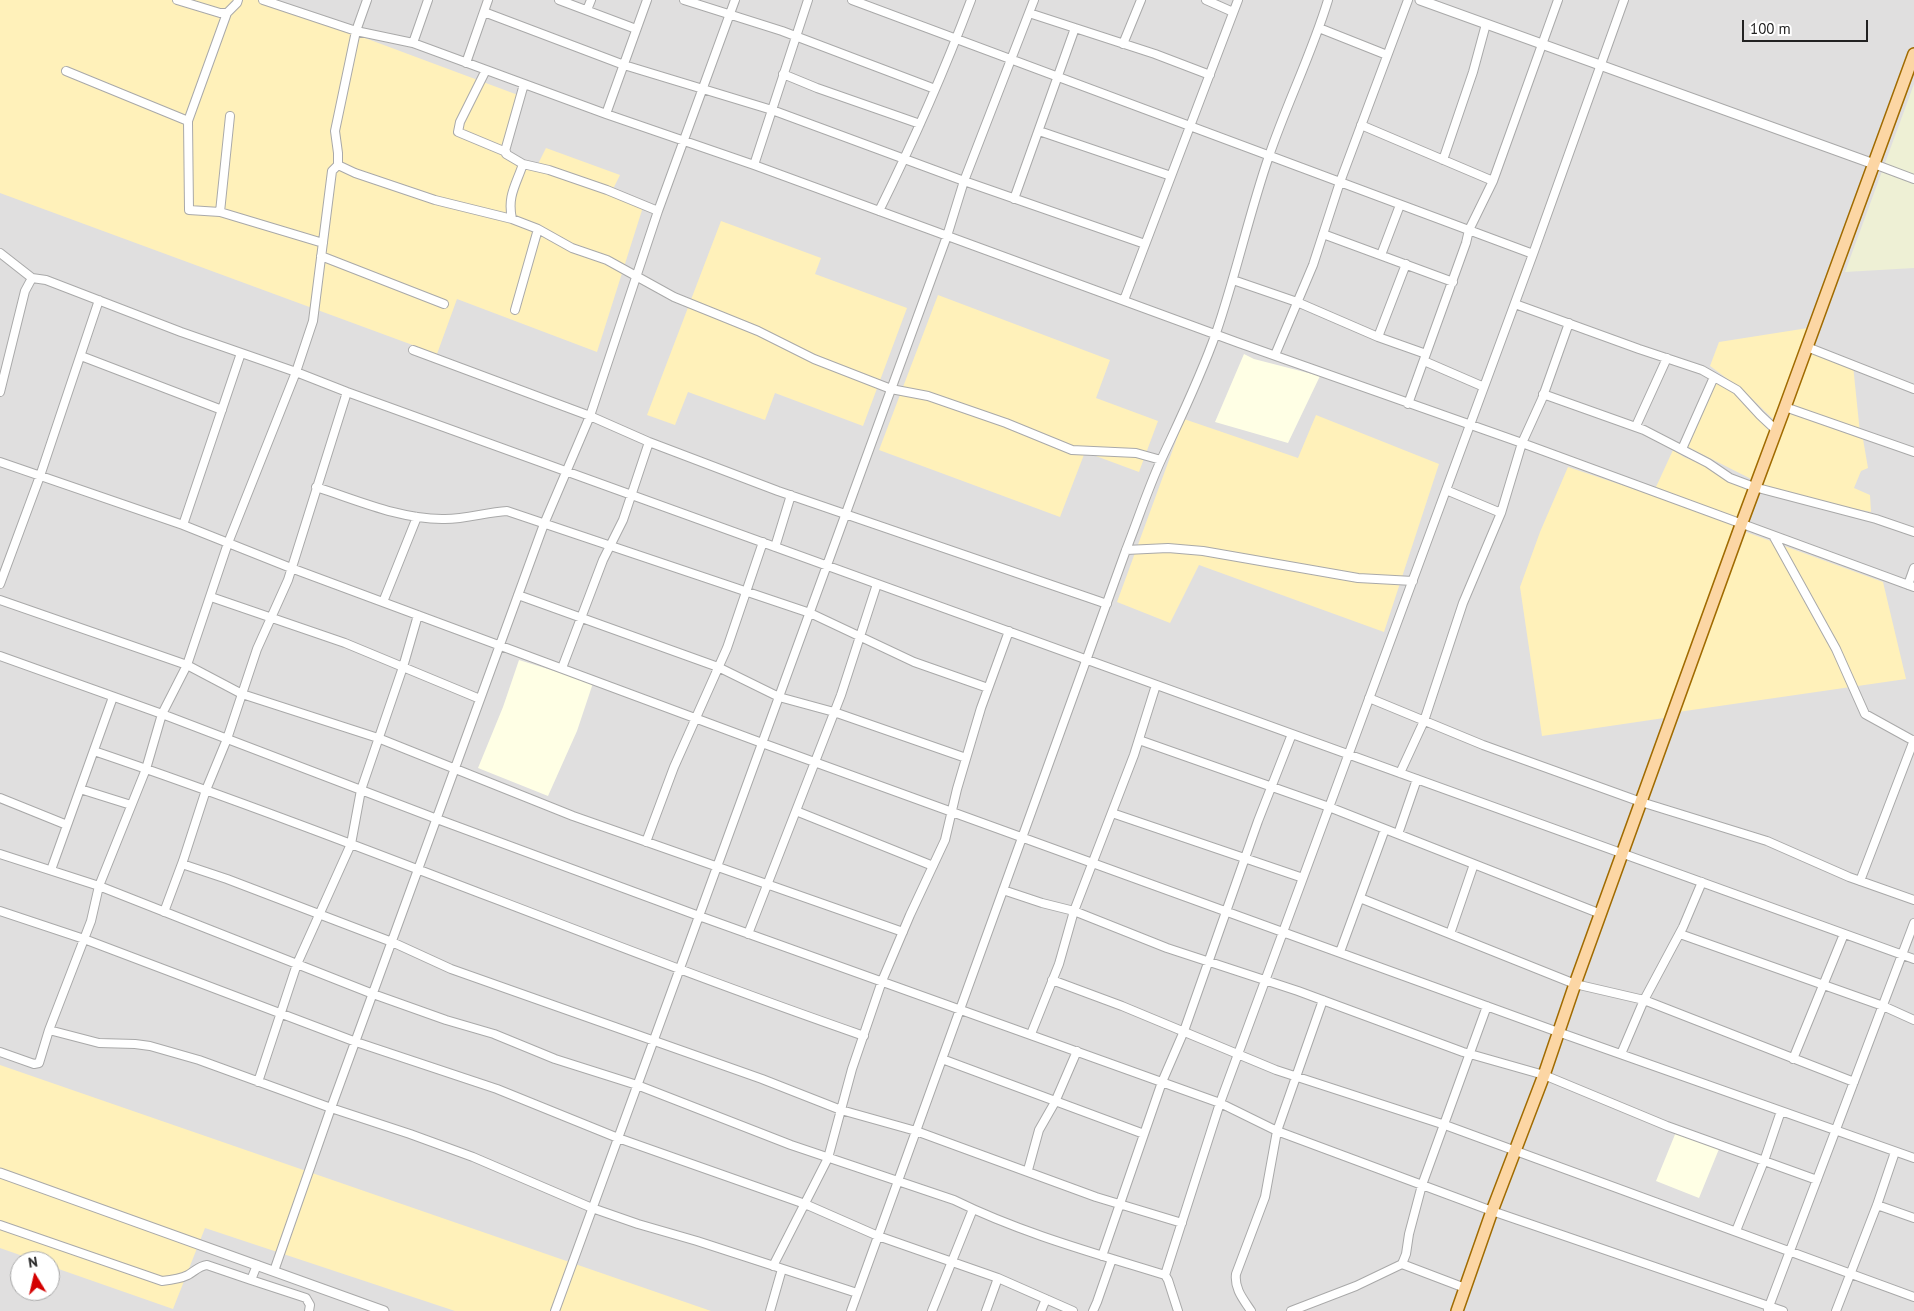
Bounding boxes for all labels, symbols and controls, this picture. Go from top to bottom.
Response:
scale bar [1744,10,1870,42]
text: 100 m [1750,19,1791,38]
north arrow [10,1251,60,1301]
text: N [27,1253,39,1272]

